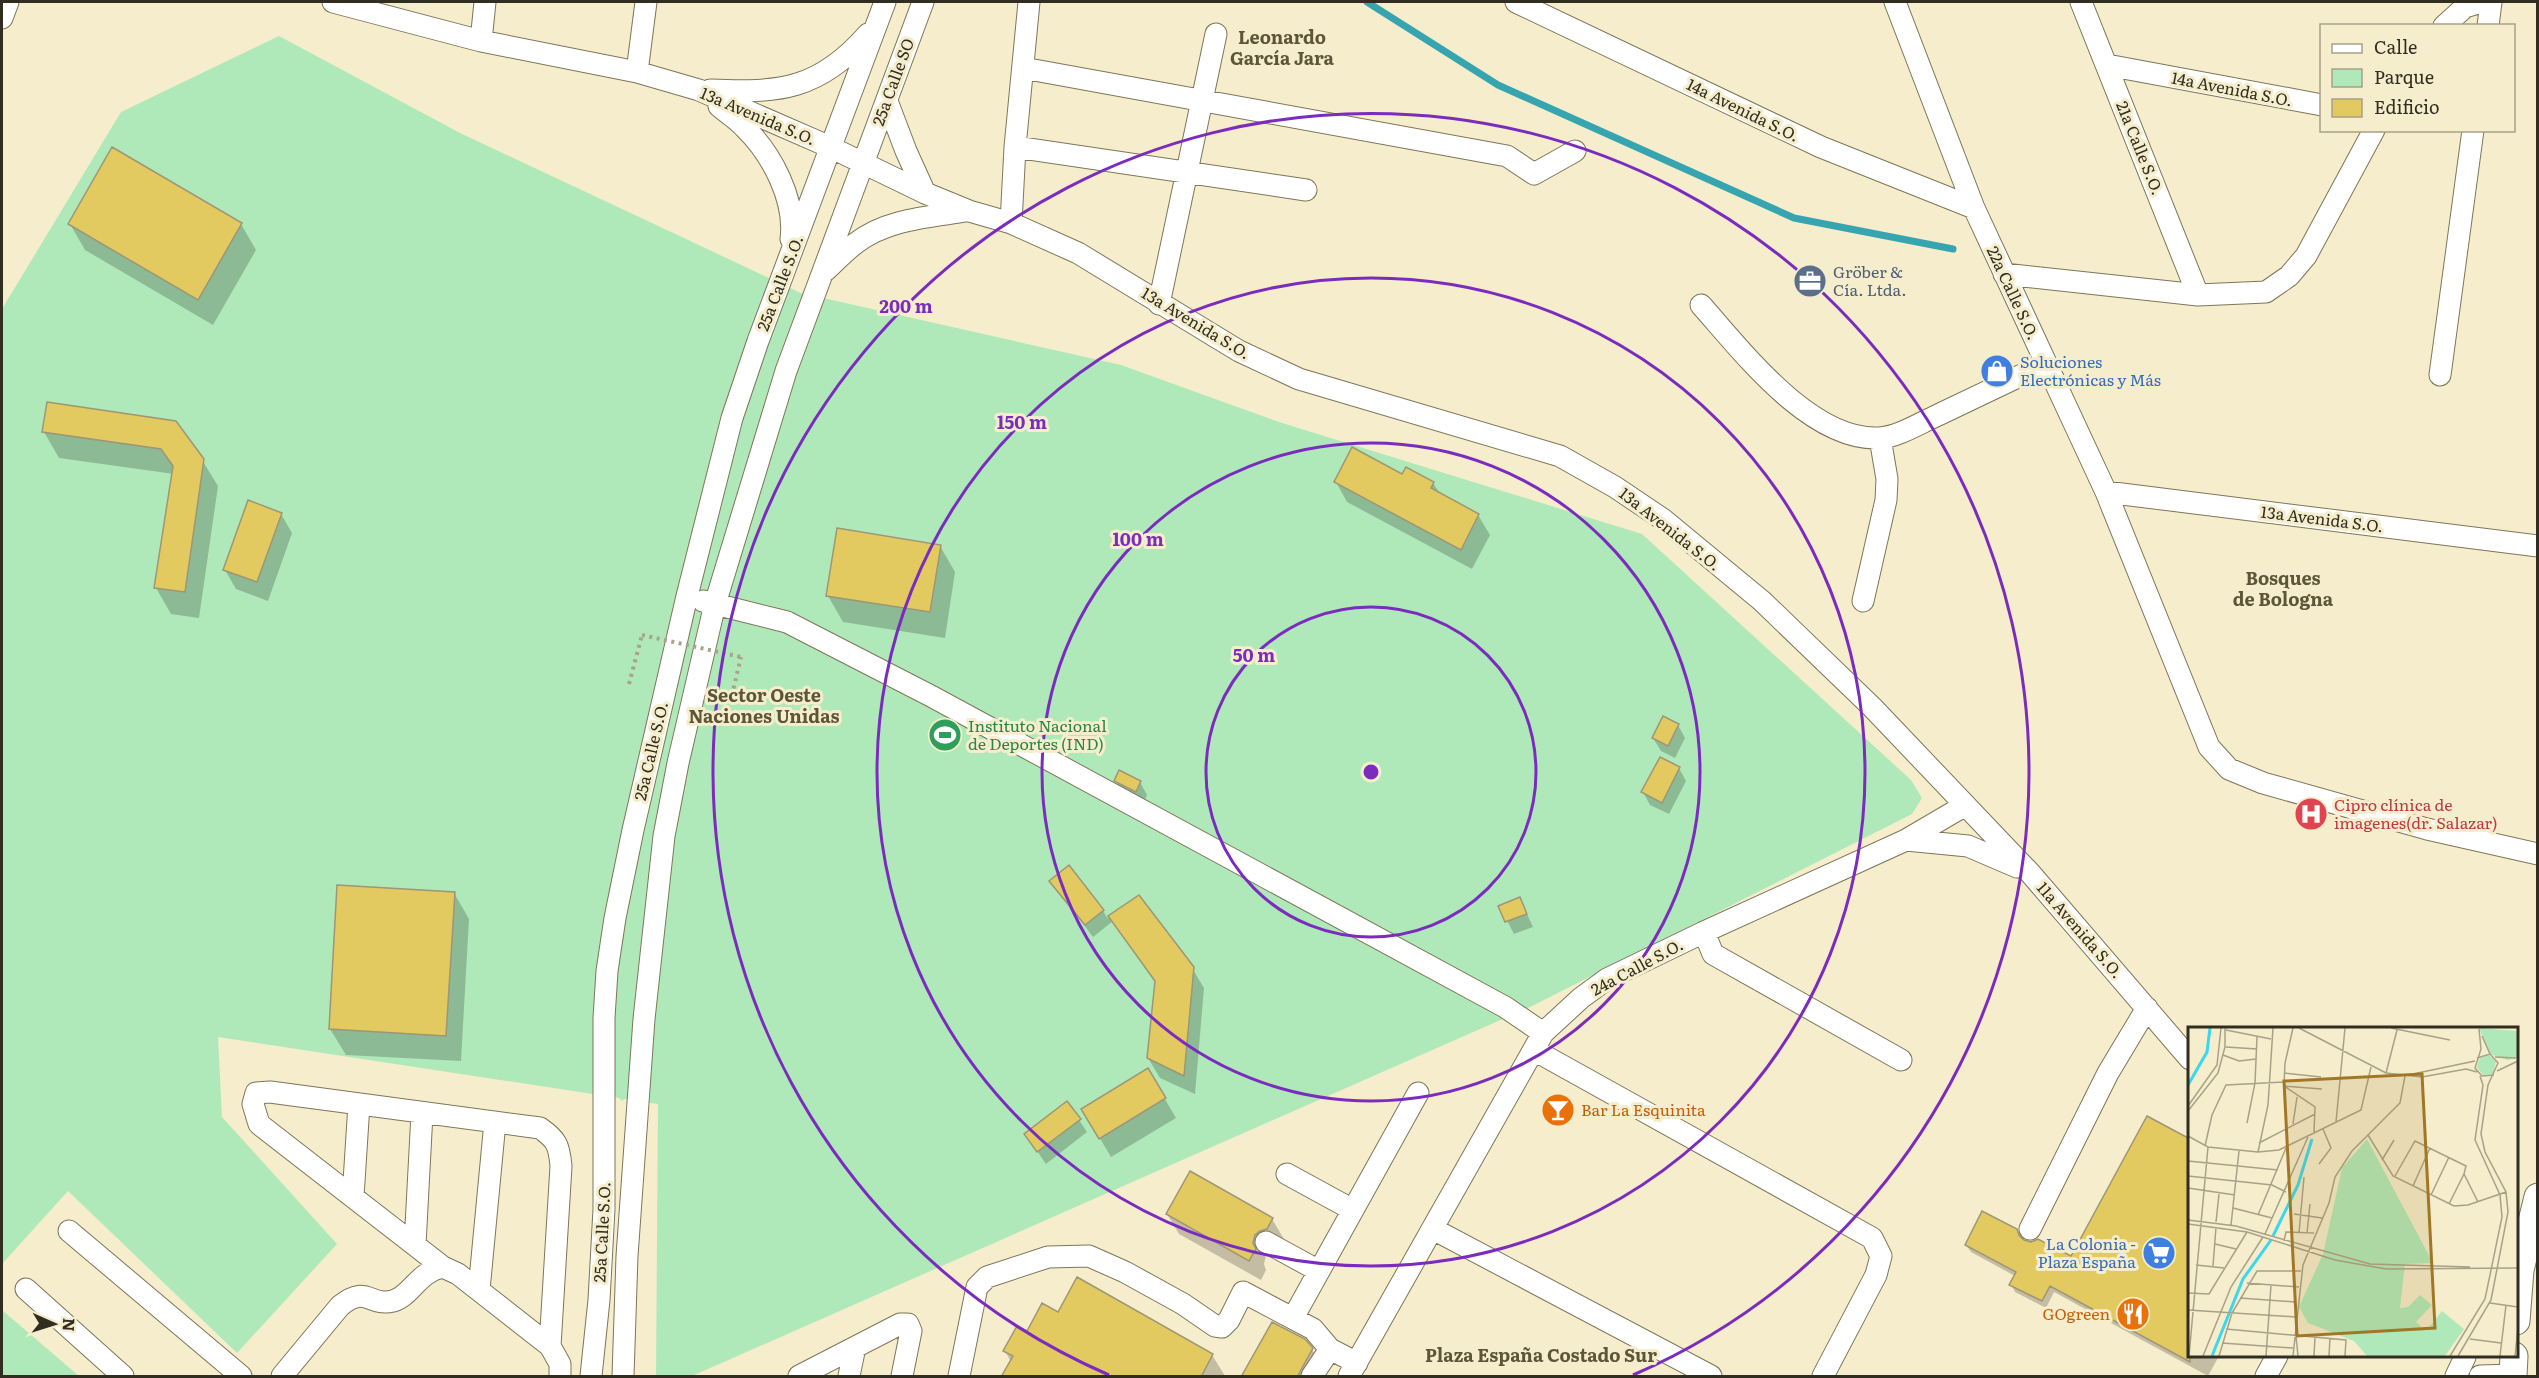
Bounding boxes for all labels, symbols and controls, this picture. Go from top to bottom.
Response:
district label: Leonardo García Jara [1230,23,1335,71]
legend [2320,24,2515,132]
text: Calle [2374,33,2417,60]
street label: 25a Calle SO [865,35,919,129]
text: Parque [2374,63,2434,90]
street label: 14a Avenida S.O. [2170,65,2295,112]
street label: 14a Avenida S.O. [1683,71,1804,147]
street label: 13a Avenida S.O. [697,80,820,150]
text: Edificio [2374,93,2440,120]
street label: 21a Calle S.O. [2111,97,2171,198]
street label: 25a Calle S.O. [750,231,808,334]
street label: 22a Calle S.O. [1982,242,2046,343]
place label: Gröber & Cía. Ltda. [1833,259,1907,301]
office icon: Gröber & Cía. Ltda. [1792,263,1828,299]
street label: 13a Avenida S.O. [1137,280,1256,364]
text: 200 m [879,292,933,319]
place label: Soluciones Electrónicas y Más [2020,349,2161,391]
shop icon: Soluciones Electrónicas y Más [1979,353,2015,389]
text: 150 m [997,408,1047,435]
street label: 13a Avenida S.O. [1615,481,1727,576]
street label: 13a Avenida S.O. [2259,499,2385,537]
text: 100 m [1112,525,1164,552]
district label: Bosques de Bologna [2233,564,2334,612]
text: 50 m [1233,641,1275,668]
district label: Sector Oeste Naciones Unidas [689,681,840,729]
street label: 25a Calle S.O. [627,699,673,803]
place label: Instituto Nacional de Deportes (IND) [968,713,1107,755]
sports icon: Instituto Nacional de Deportes (IND) [927,717,963,753]
centre of rings [1361,762,1381,782]
place label: Cipro clínica de imagenes(dr. Salazar) [2334,792,2497,834]
hospital icon: Cipro clínica de imagenes(dr. Salazar) [2293,796,2329,832]
street label: 11a Avenida S.O. [2032,876,2130,983]
street label: 24a Calle S.O. [1586,932,1687,1001]
inset map [2188,1027,2518,1357]
bar icon: Bar La Esquinita [1540,1092,1576,1128]
place label: Bar La Esquinita [1581,1097,1706,1121]
street label: 25a Calle S.O. [586,1181,616,1283]
place label: La Colonia - Plaza España [2038,1231,2136,1273]
supermarket icon: La Colonia - Plaza España [2141,1235,2177,1271]
north arrow [24,1294,84,1354]
restaurant icon: GOgreen [2115,1296,2151,1332]
place label: GOgreen [2042,1301,2110,1325]
text: N [58,1317,82,1332]
district label: Plaza España Costado Sur [1425,1341,1657,1368]

